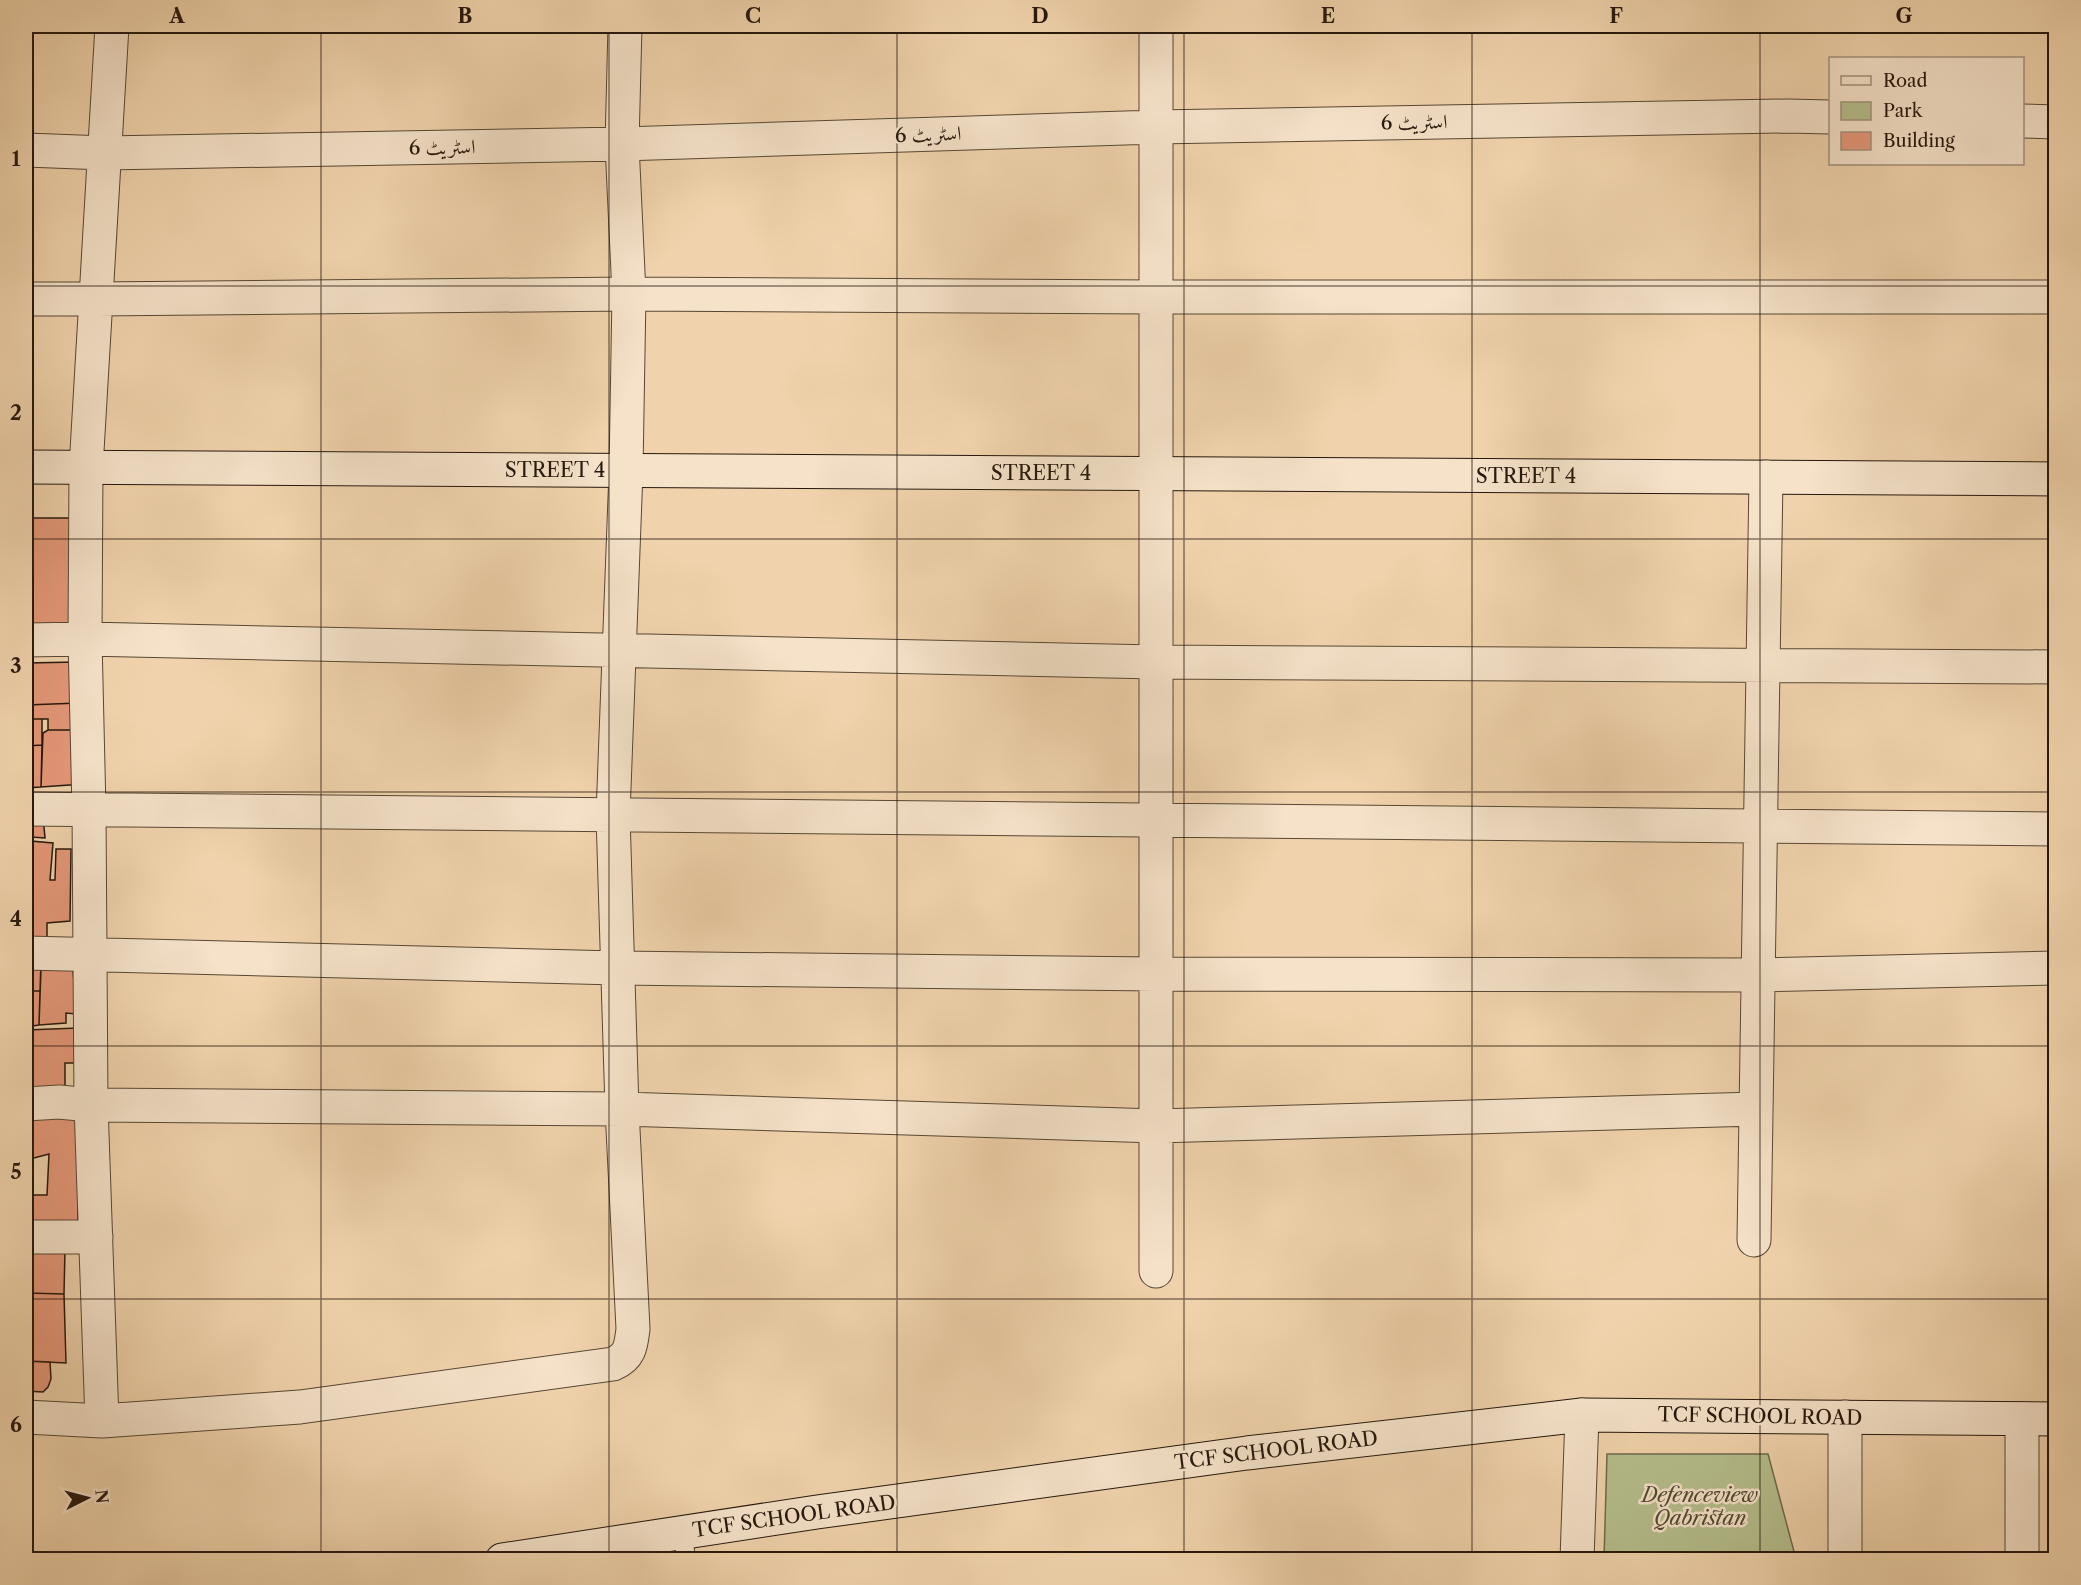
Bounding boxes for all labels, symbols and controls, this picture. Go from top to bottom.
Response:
text: A [168,4,185,28]
text: B [458,4,473,28]
text: C [745,4,761,28]
text: D [1031,4,1049,28]
text: E [1321,4,1335,28]
text: F [1609,4,1623,28]
text: G [1896,4,1913,28]
legend [1829,57,2024,165]
text: Road [1883,70,1928,92]
text: Park [1883,100,1924,122]
street label: اسٹریٹ 6 [1380,109,1448,135]
street label: اسٹریٹ 6 [894,121,962,147]
text: Building [1883,130,1955,152]
street label: اسٹریٹ 6 [408,134,476,160]
text: 1 [12,147,21,171]
text: 2 [10,401,22,425]
street label: STREET 4 [505,458,605,482]
street label: STREET 4 [991,461,1091,485]
street label: STREET 4 [1476,464,1576,488]
text: 3 [10,654,22,678]
text: 4 [10,907,22,931]
text: 5 [10,1160,22,1184]
street label: TCF SCHOOL ROAD [1657,1402,1863,1430]
text: 6 [10,1413,22,1437]
street label: TCF SCHOOL ROAD [1173,1426,1379,1474]
north arrow [57,1468,117,1528]
park label: Defenceview Qabristan [1640,1483,1758,1530]
text: N [91,1488,113,1504]
street label: TCF SCHOOL ROAD [691,1490,897,1542]

